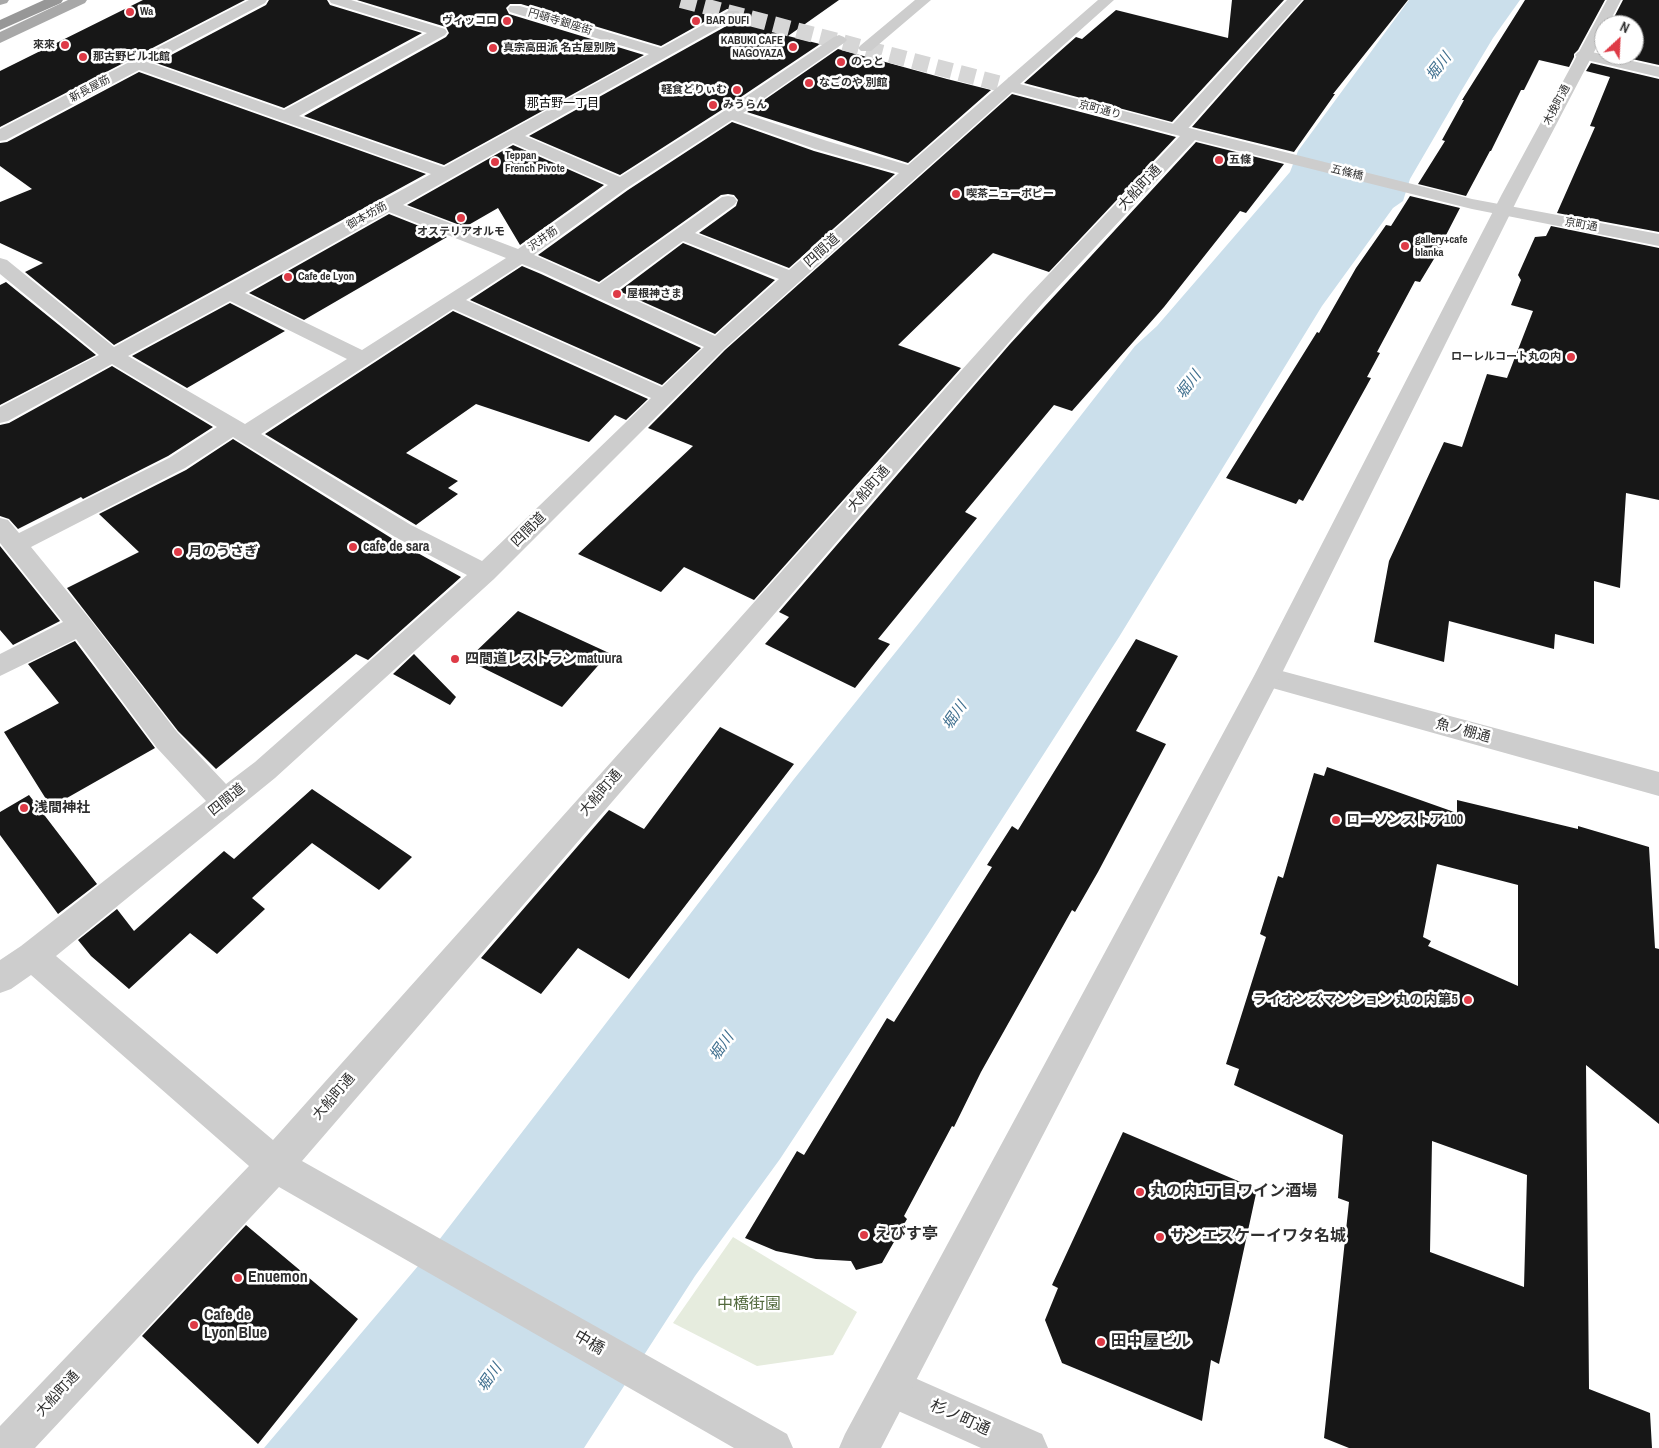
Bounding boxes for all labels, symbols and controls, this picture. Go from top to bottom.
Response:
place label: Wa [140,5,153,19]
marker: Wa [124,6,136,18]
street label: 円頓寺銀座街 [527,6,593,38]
place label: ヴィッコロ [442,14,497,28]
place label: BAR DUFI [706,14,749,28]
marker: ヴィッコロ [501,15,513,27]
marker: BAR DUFI [690,15,702,27]
north arrow [1594,15,1644,65]
text: N [1617,17,1632,37]
place label: KABUKI CAFE NAGOYAZA [721,34,783,60]
place label: 來來 [33,38,55,52]
marker: 來來 [59,39,71,51]
place label: 真宗高田派 名古屋別院 [503,41,616,55]
marker: KABUKI CAFE NAGOYAZA [787,41,799,53]
marker: 真宗高田派 名古屋別院 [487,42,499,54]
place label: 那古野ビル北館 [93,50,170,64]
water label: 堀川 [1423,50,1455,84]
marker: 那古野ビル北館 [77,51,89,63]
place label: のっと [851,55,884,69]
marker: のっと [835,56,847,68]
street label: 新長屋筋 [67,73,113,105]
place label: なごのや 別館 [819,76,888,90]
marker: なごのや 別館 [803,77,815,89]
street label: 木挽町通 [1541,82,1573,128]
place label: 軽食どりぃむ [661,83,727,97]
marker: 軽食どりぃむ [731,84,743,96]
district label: 那古野一丁目 [527,97,599,111]
place label: みうらん [723,98,767,112]
street label: 京町通り [1077,98,1123,122]
marker: みうらん [707,99,719,111]
place label: Teppan French Pivote [505,149,565,175]
place label: 五條 [1229,153,1251,167]
marker: 五條 [1213,154,1225,166]
marker: Teppan French Pivote [489,156,501,168]
street label: 大船町通 [1115,162,1165,214]
street label: 五條橋 [1329,163,1365,183]
place label: 喫茶ニューポピー [966,187,1054,201]
marker: 喫茶ニューポピー [950,188,962,200]
street label: 御本坊筋 [345,200,389,232]
marker: オステリアオルモ [455,212,467,224]
street label: 京町通 [1564,216,1598,234]
street label: 沢井筋 [526,224,560,254]
place label: オステリアオルモ [417,225,505,239]
street label: 四間道 [801,231,843,271]
place label: gallery+cafe blanka [1415,233,1467,259]
marker: gallery+cafe blanka [1399,240,1411,252]
place label: Cafe de Lyon [298,270,354,284]
marker: Cafe de Lyon [282,271,294,283]
place label: 屋根神さま [627,287,682,301]
marker: 屋根神さま [611,288,623,300]
place label: ローレルコート丸の内 [1451,350,1561,364]
marker: ローレルコート丸の内 [1565,351,1577,363]
water label: 堀川 [1173,368,1205,402]
street label: 大船町通 [844,462,894,516]
street label: 四間道 [508,509,550,551]
place label: cafe de sara [363,539,429,555]
marker: cafe de sara [347,541,359,553]
place label: 月のうさぎ [188,544,258,560]
marker: 月のうさぎ [172,546,184,558]
place label: 四間道レストランmatuura [465,651,622,667]
marker: 四間道レストランmatuura [449,653,461,665]
water label: 堀川 [939,699,971,733]
street label: 魚ノ棚通 [1434,716,1492,746]
street label: 大船町通 [576,766,626,820]
street label: 四間道 [205,780,249,820]
place label: 浅間神社 [34,800,90,816]
marker: 浅間神社 [18,802,30,814]
place label: ローソンストア100 [1346,812,1463,828]
marker: ローソンストア100 [1330,814,1342,826]
place label: ライオンズマンション 丸の内第5 [1252,992,1458,1008]
marker: ライオンズマンション 丸の内第5 [1462,994,1474,1006]
water label: 堀川 [706,1030,738,1064]
street label: 大船町通 [309,1070,359,1124]
place label: 丸の内1丁目ワイン酒場 [1150,1182,1317,1202]
marker: 丸の内1丁目ワイン酒場 [1134,1186,1146,1198]
place label: えびす亭 [874,1225,938,1245]
place label: サンエスケーイワタ名城 [1170,1227,1346,1247]
marker: えびす亭 [858,1229,870,1241]
marker: サンエスケーイワタ名城 [1154,1231,1166,1243]
place label: Enuemon [248,1268,308,1288]
marker: Enuemon [232,1272,244,1284]
park label: 中橋街園 [717,1295,781,1315]
place label: Cafe de Lyon Blue [204,1306,267,1344]
marker: Cafe de Lyon Blue [188,1319,200,1331]
street label: 中橋 [570,1327,608,1359]
place label: 田中屋ビル [1111,1332,1191,1352]
marker: 田中屋ビル [1095,1336,1107,1348]
water label: 堀川 [474,1361,506,1395]
street label: 大船町通 [33,1368,83,1420]
street label: 杉ノ町通 [927,1396,993,1440]

